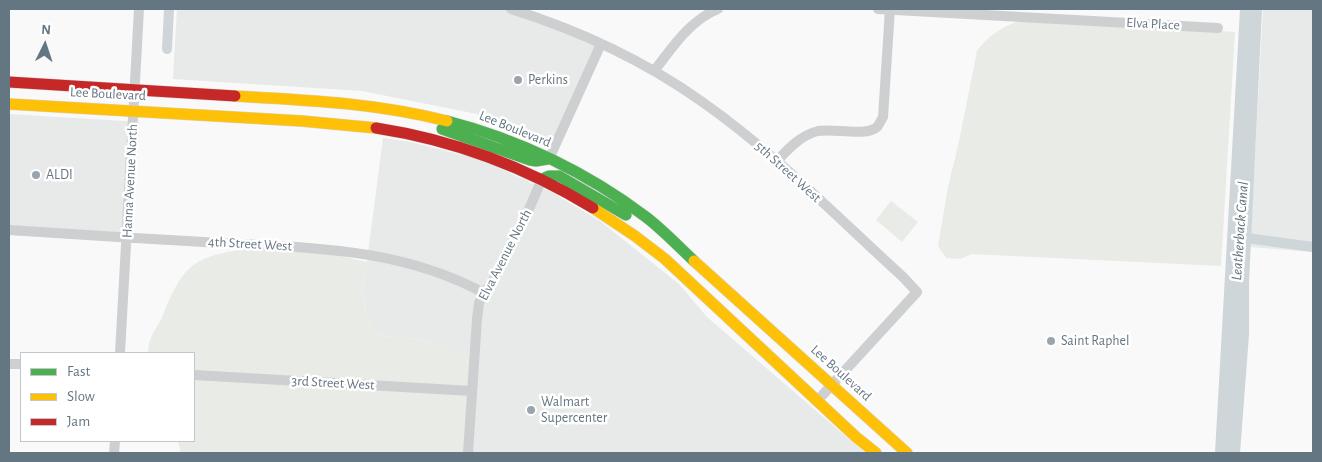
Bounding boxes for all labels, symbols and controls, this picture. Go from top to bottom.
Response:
street label: Elva Place [1126,14,1180,34]
north arrow [20,20,70,70]
text: N [41,23,51,37]
place label: Perkins [528,72,568,88]
marker: Perkins [512,74,524,86]
street label: Lee Boulevard [70,84,146,104]
street label: Lee Boulevard [477,107,553,151]
street label: Hanna Avenue North [119,124,141,238]
street label: 5th Street West [751,138,825,206]
place label: ALDI [46,167,73,183]
marker: ALDI [30,169,42,181]
water label: Leatherback Canal [1228,181,1252,281]
street label: Elva Avenue North [475,207,535,303]
street label: 4th Street West [208,233,292,255]
place label: Saint Raphel [1061,333,1129,349]
marker: Saint Raphel [1045,335,1057,347]
street label: Lee Boulevard [807,341,875,405]
legend [20,352,195,442]
text: Fast [67,364,90,379]
street label: 3rd Street West [291,372,375,394]
text: Slow [67,389,95,404]
place label: Walmart Supercenter [541,394,607,427]
marker: Walmart Supercenter [525,404,537,416]
text: Jam [67,414,90,429]

